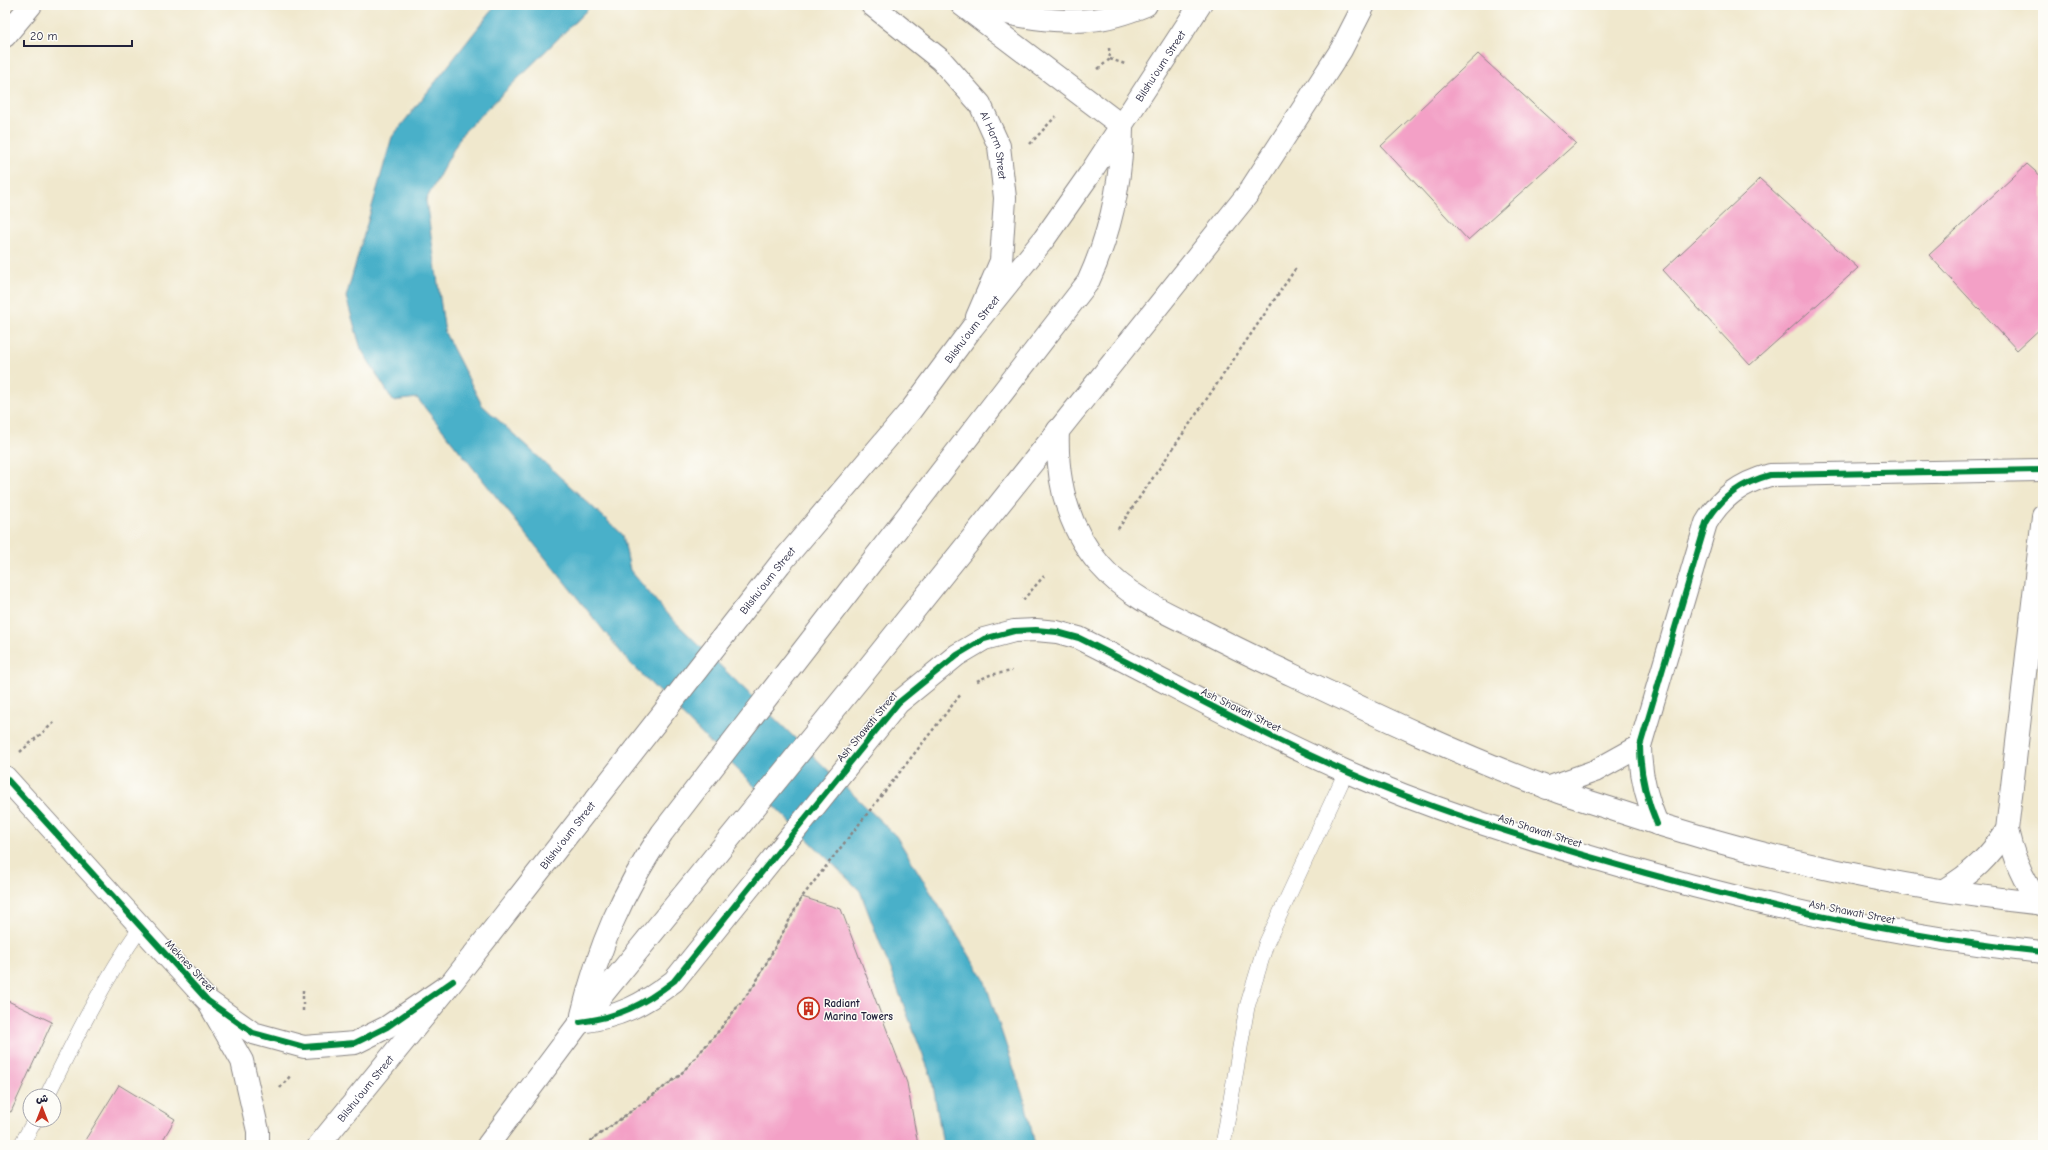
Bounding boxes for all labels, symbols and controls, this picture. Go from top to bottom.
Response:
scale bar [24,22,132,48]
street label: Bilshu'oum Street [1132,27,1188,104]
text: 20 m [30,29,58,43]
street label: Al Harm Street [978,109,1009,181]
street label: Bilshu'oum Street [942,292,1003,366]
street label: Bilshu'oum Street [737,544,799,617]
street label: Ash Shawati Street [1199,685,1284,735]
street label: Ash Shawati Street [834,689,901,765]
street label: Bilshu'oum Street [537,798,598,871]
street label: Ash Shawati Street [1497,811,1584,851]
street label: Ash Shawati Street [1808,897,1897,927]
street label: Meknes Street [162,937,218,996]
building icon: Radiant Marina Towers [795,996,821,1022]
place label: Radiant Marina Towers [824,997,893,1023]
street label: Bilshu'oum Street [334,1052,397,1124]
north arrow [22,1088,62,1128]
text: ش [36,1092,48,1105]

